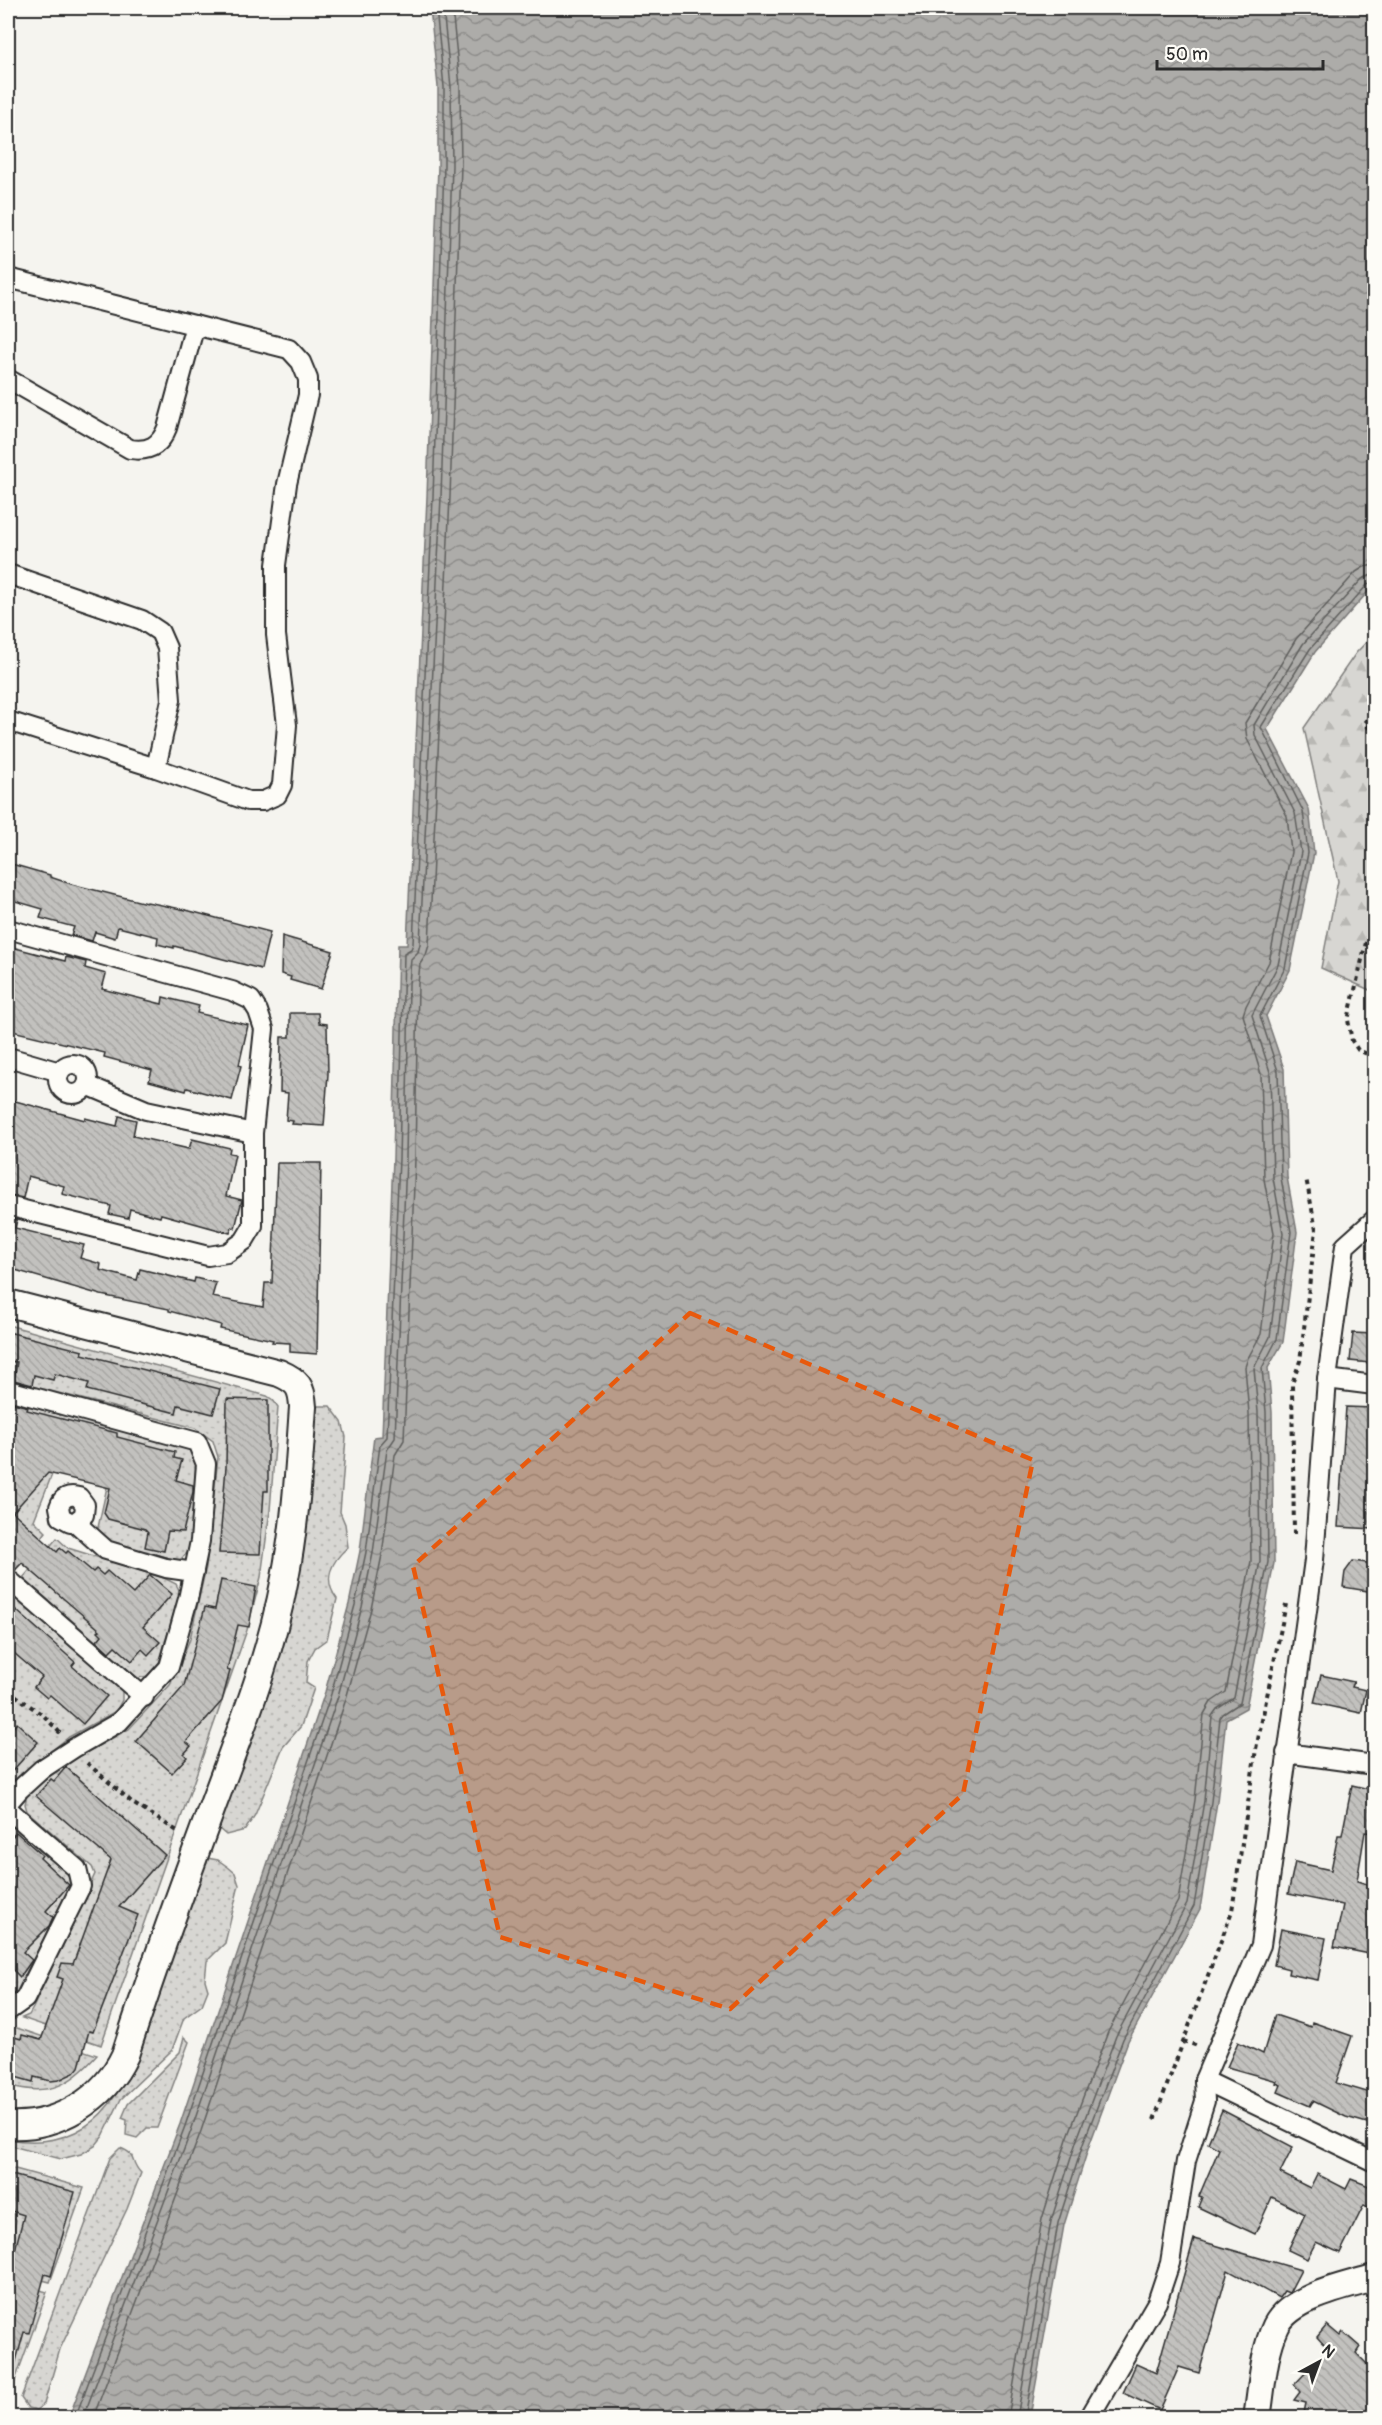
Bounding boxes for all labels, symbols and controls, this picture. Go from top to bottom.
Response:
scale bar [1157,33,1324,71]
text: 50 m [1166,43,1208,66]
north arrow [1289,2332,1349,2392]
text: N [1318,2340,1339,2363]

